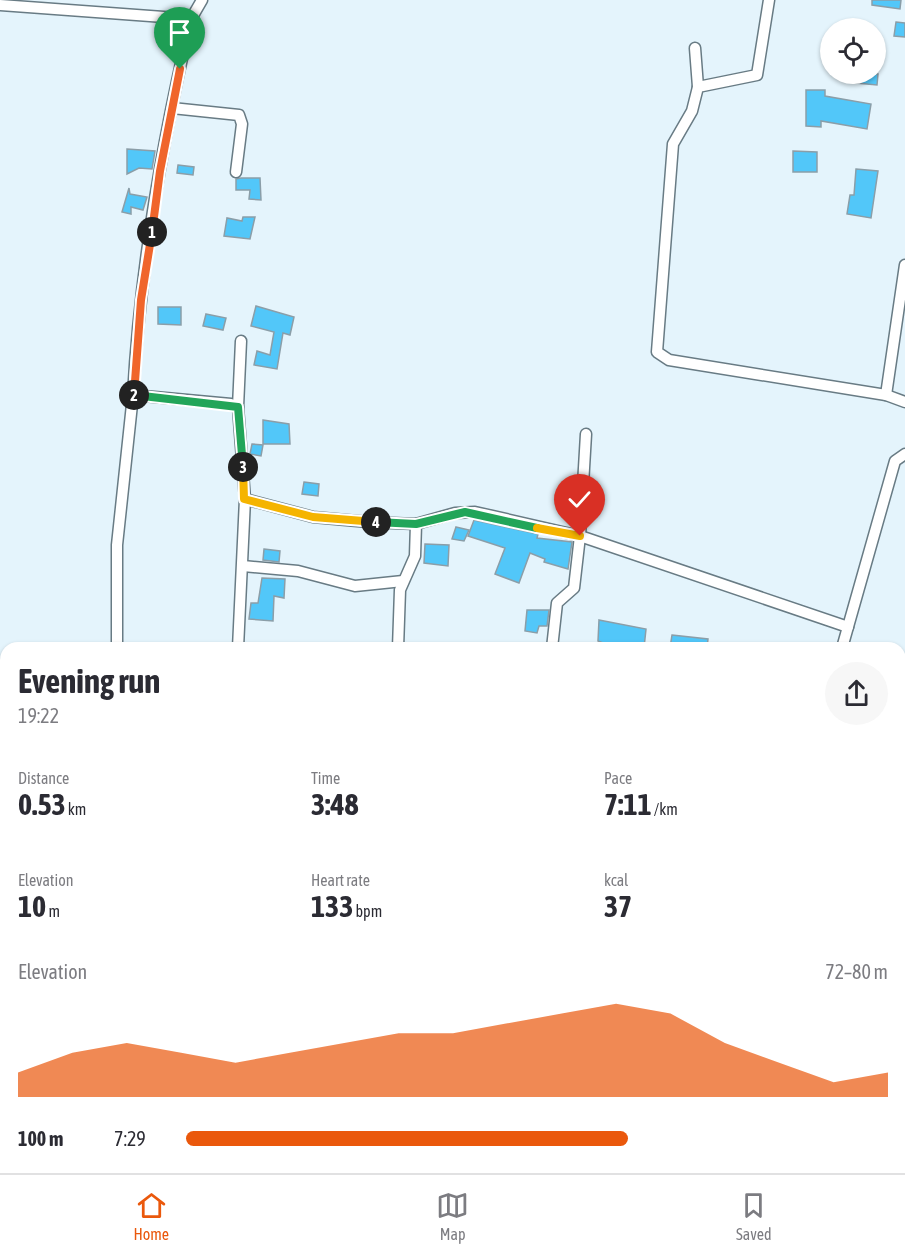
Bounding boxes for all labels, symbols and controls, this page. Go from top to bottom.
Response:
pin [154,7,205,69]
icon: arrive [163,16,196,49]
map controls [820,18,886,84]
button: locate [820,18,886,84]
pin: 1 [137,217,167,247]
text: 1 [148,223,156,241]
pin: 2 [119,380,149,410]
text: 2 [130,386,138,404]
pin: 3 [228,452,258,482]
text: 3 [239,458,247,476]
pin [554,474,605,536]
icon: check [563,483,596,516]
pin: 4 [361,507,391,537]
text: 4 [372,513,380,531]
text: Evening run [18,662,160,700]
button: share [825,662,888,725]
text: 19:22 [18,704,59,727]
text: Distance [18,769,69,787]
text: Time [311,769,340,787]
text: Pace [604,769,632,787]
text: 0.53 [18,787,66,821]
text: 3:48 [311,787,359,821]
text: 7:11 [604,787,652,821]
text: km [66,800,86,818]
text: /km [652,800,678,818]
text: Elevation [18,871,73,889]
text: Heart rate [311,871,370,889]
text: kcal [604,871,628,889]
text: 10 [18,889,46,923]
text: 133 [311,889,353,923]
text: 37 [604,889,632,923]
text: m [46,902,60,920]
text: bpm [353,902,382,920]
text: Elevation [18,960,87,983]
text: 72–80 m [825,960,888,983]
text: 100 m [18,1127,63,1150]
text: 7:29 [114,1127,146,1150]
tab: Home [134,1189,169,1243]
tab: Map [436,1189,469,1243]
tab: Saved [736,1189,771,1243]

